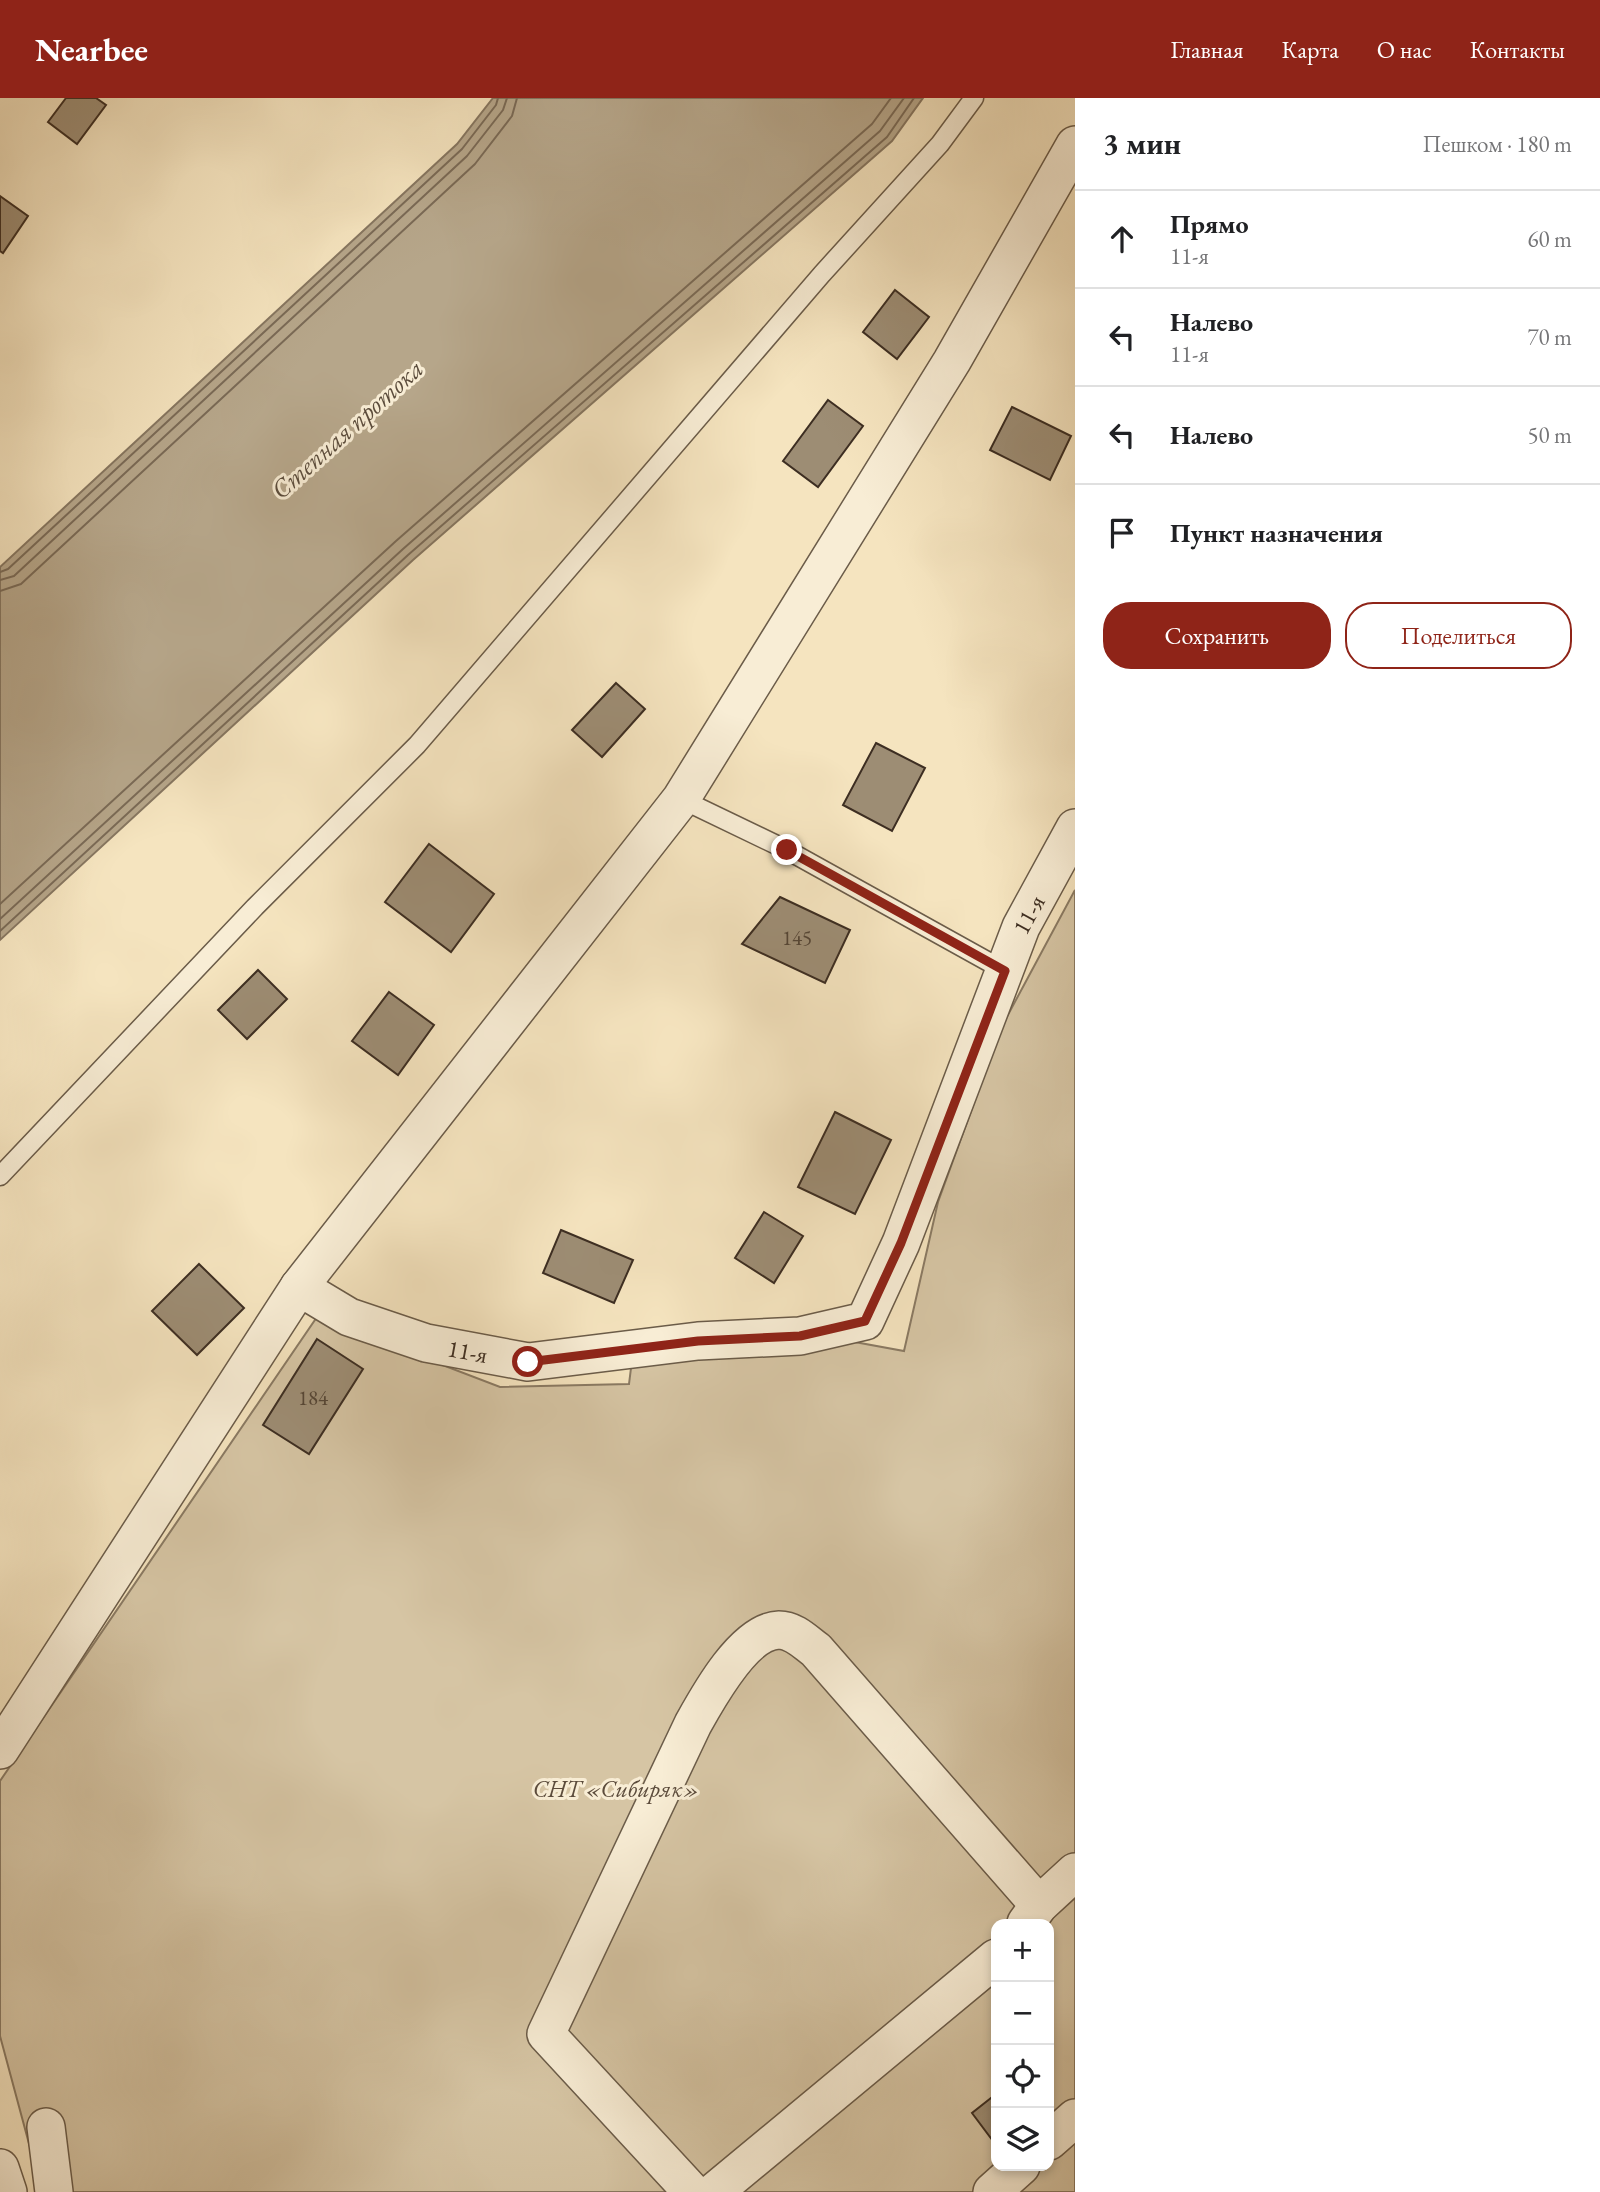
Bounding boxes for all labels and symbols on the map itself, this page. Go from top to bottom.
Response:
water label: Степная протока [264,352,430,506]
route end [771,834,802,865]
street label: 11-я [1005,889,1051,939]
house number: 145 [782,924,812,951]
street label: 11-я [445,1332,491,1370]
route start [512,1346,543,1377]
house number: 184 [298,1384,329,1411]
park label: СНТ «Сибиряк» [533,1773,699,1804]

